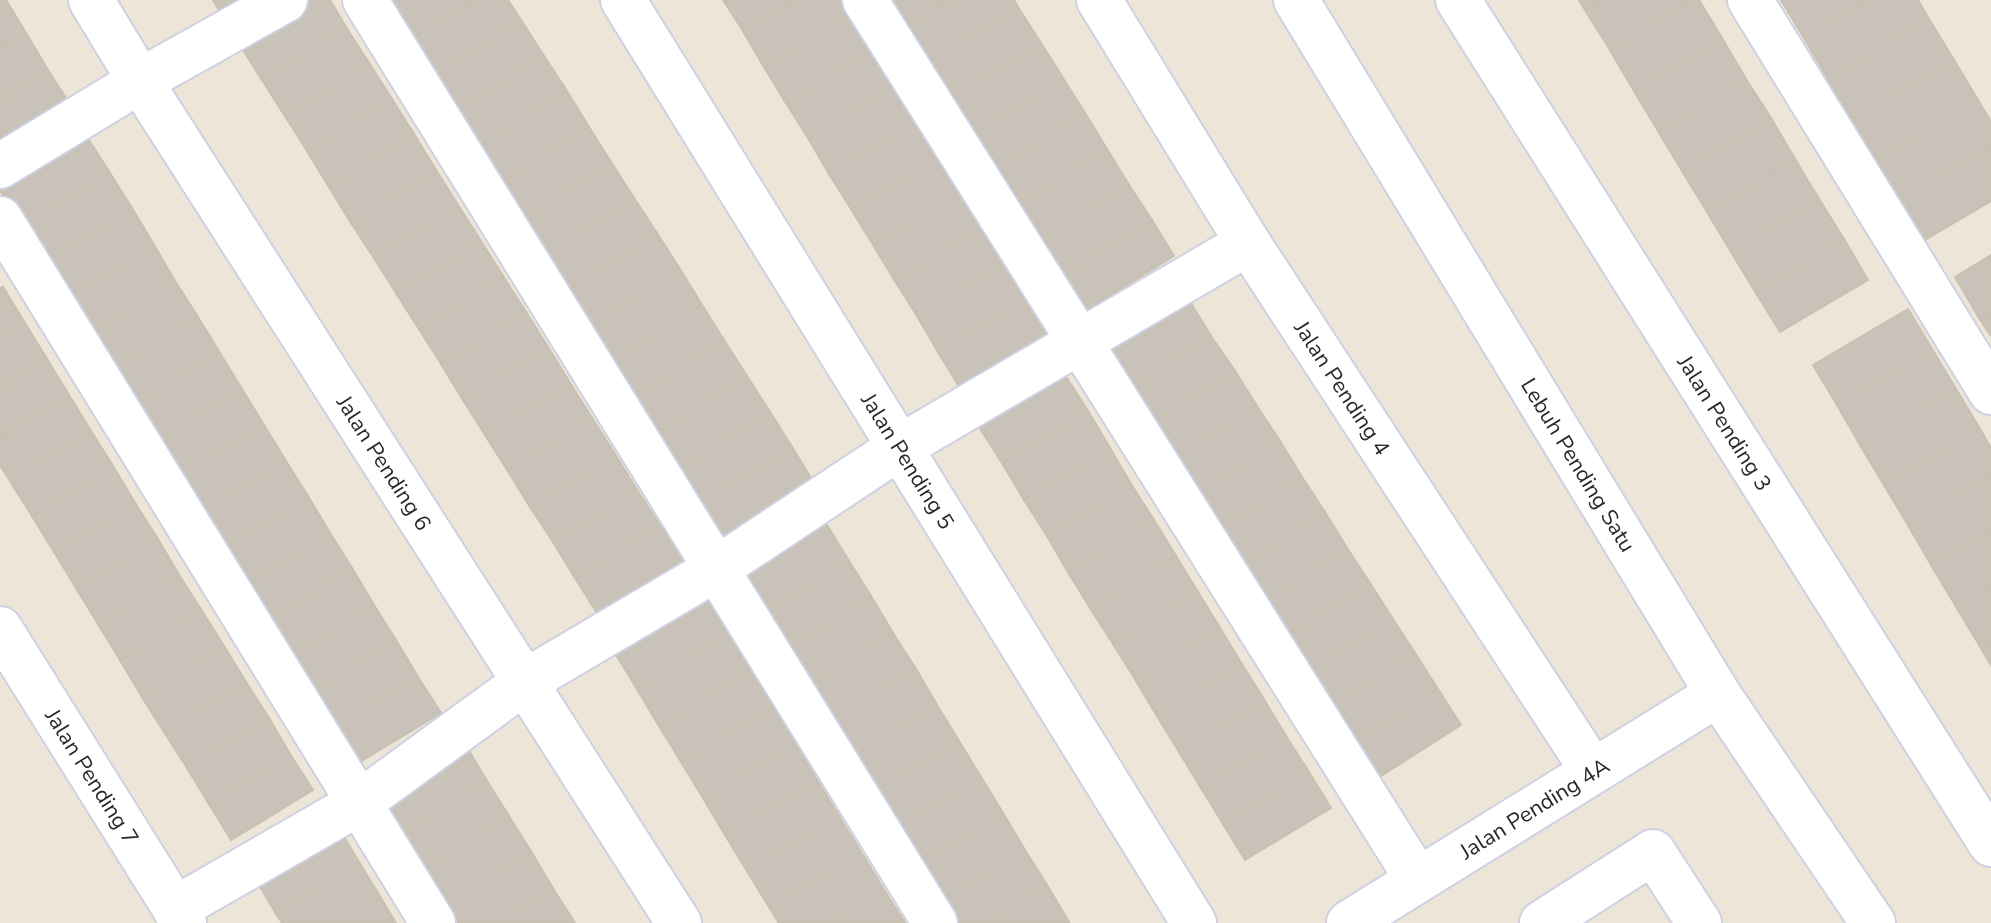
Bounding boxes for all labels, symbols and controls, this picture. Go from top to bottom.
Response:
street label: Jalan Pending 4 [1286,314,1397,461]
street label: Jalan Pending 3 [1670,349,1778,497]
street label: Lebuh Pending Satu [1513,373,1642,558]
street label: Jalan Pending 5 [853,387,961,535]
street label: Jalan Pending 6 [329,389,438,537]
street label: Jalan Pending 7 [37,703,145,851]
street label: Jalan Pending 4A [1453,751,1615,867]

